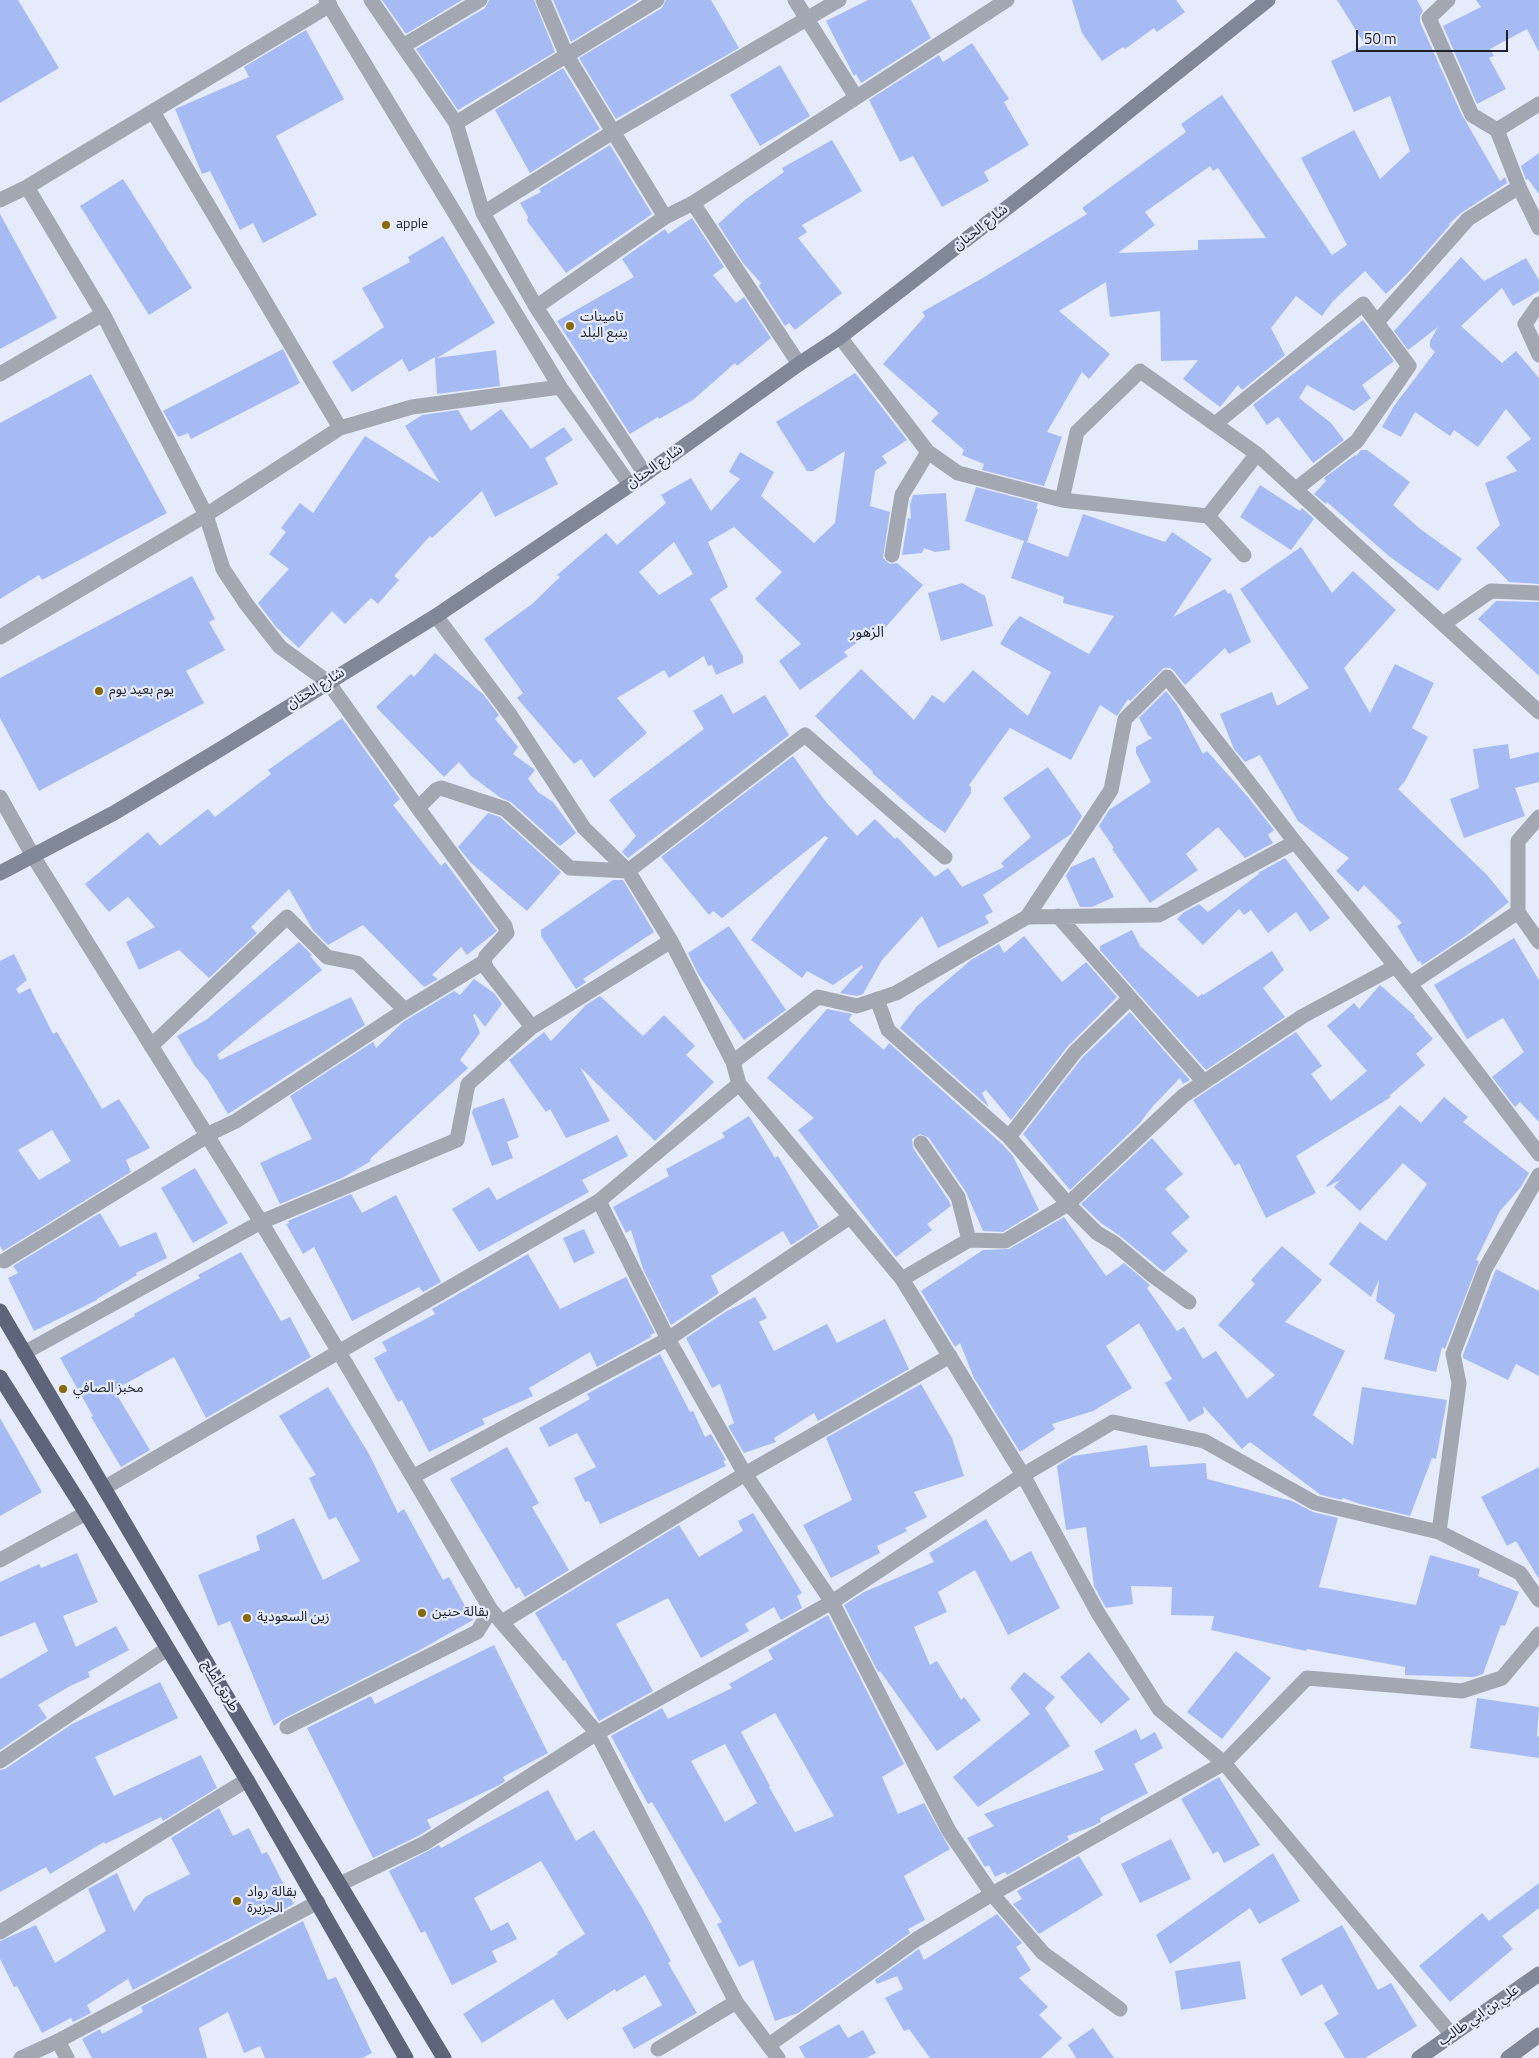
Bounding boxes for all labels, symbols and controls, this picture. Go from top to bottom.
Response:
scale bar [1359,20,1512,52]
text: 50 m [1364,27,1397,50]
street label: شارع الحنان [950,201,1012,255]
place label: apple [396,217,428,233]
marker: apple [380,219,392,231]
place label: تامينات ينبع البلد [580,310,628,342]
marker: تامينات ينبع البلد [564,320,576,332]
street label: شارع الحنان [624,442,686,492]
district label: الزهور [850,624,884,642]
street label: شارع الحنان [284,665,348,713]
place label: يوم بعيد يوم [109,683,174,699]
marker: يوم بعيد يوم [93,685,105,697]
place label: مخبز الصافي [73,1381,144,1397]
marker: مخبز الصافي [57,1383,69,1395]
place label: بقالة حنين [432,1605,489,1621]
marker: بقالة حنين [416,1607,428,1619]
place label: زين السعودية [257,1610,330,1626]
marker: زين السعودية [241,1612,253,1624]
street label: طريق أملج [198,1657,242,1715]
place label: بقالة رواد الجزيرة [247,1885,297,1918]
marker: بقالة رواد الجزيرة [231,1895,243,1907]
street label: علي بن ابي طالب [1435,1982,1523,2050]

